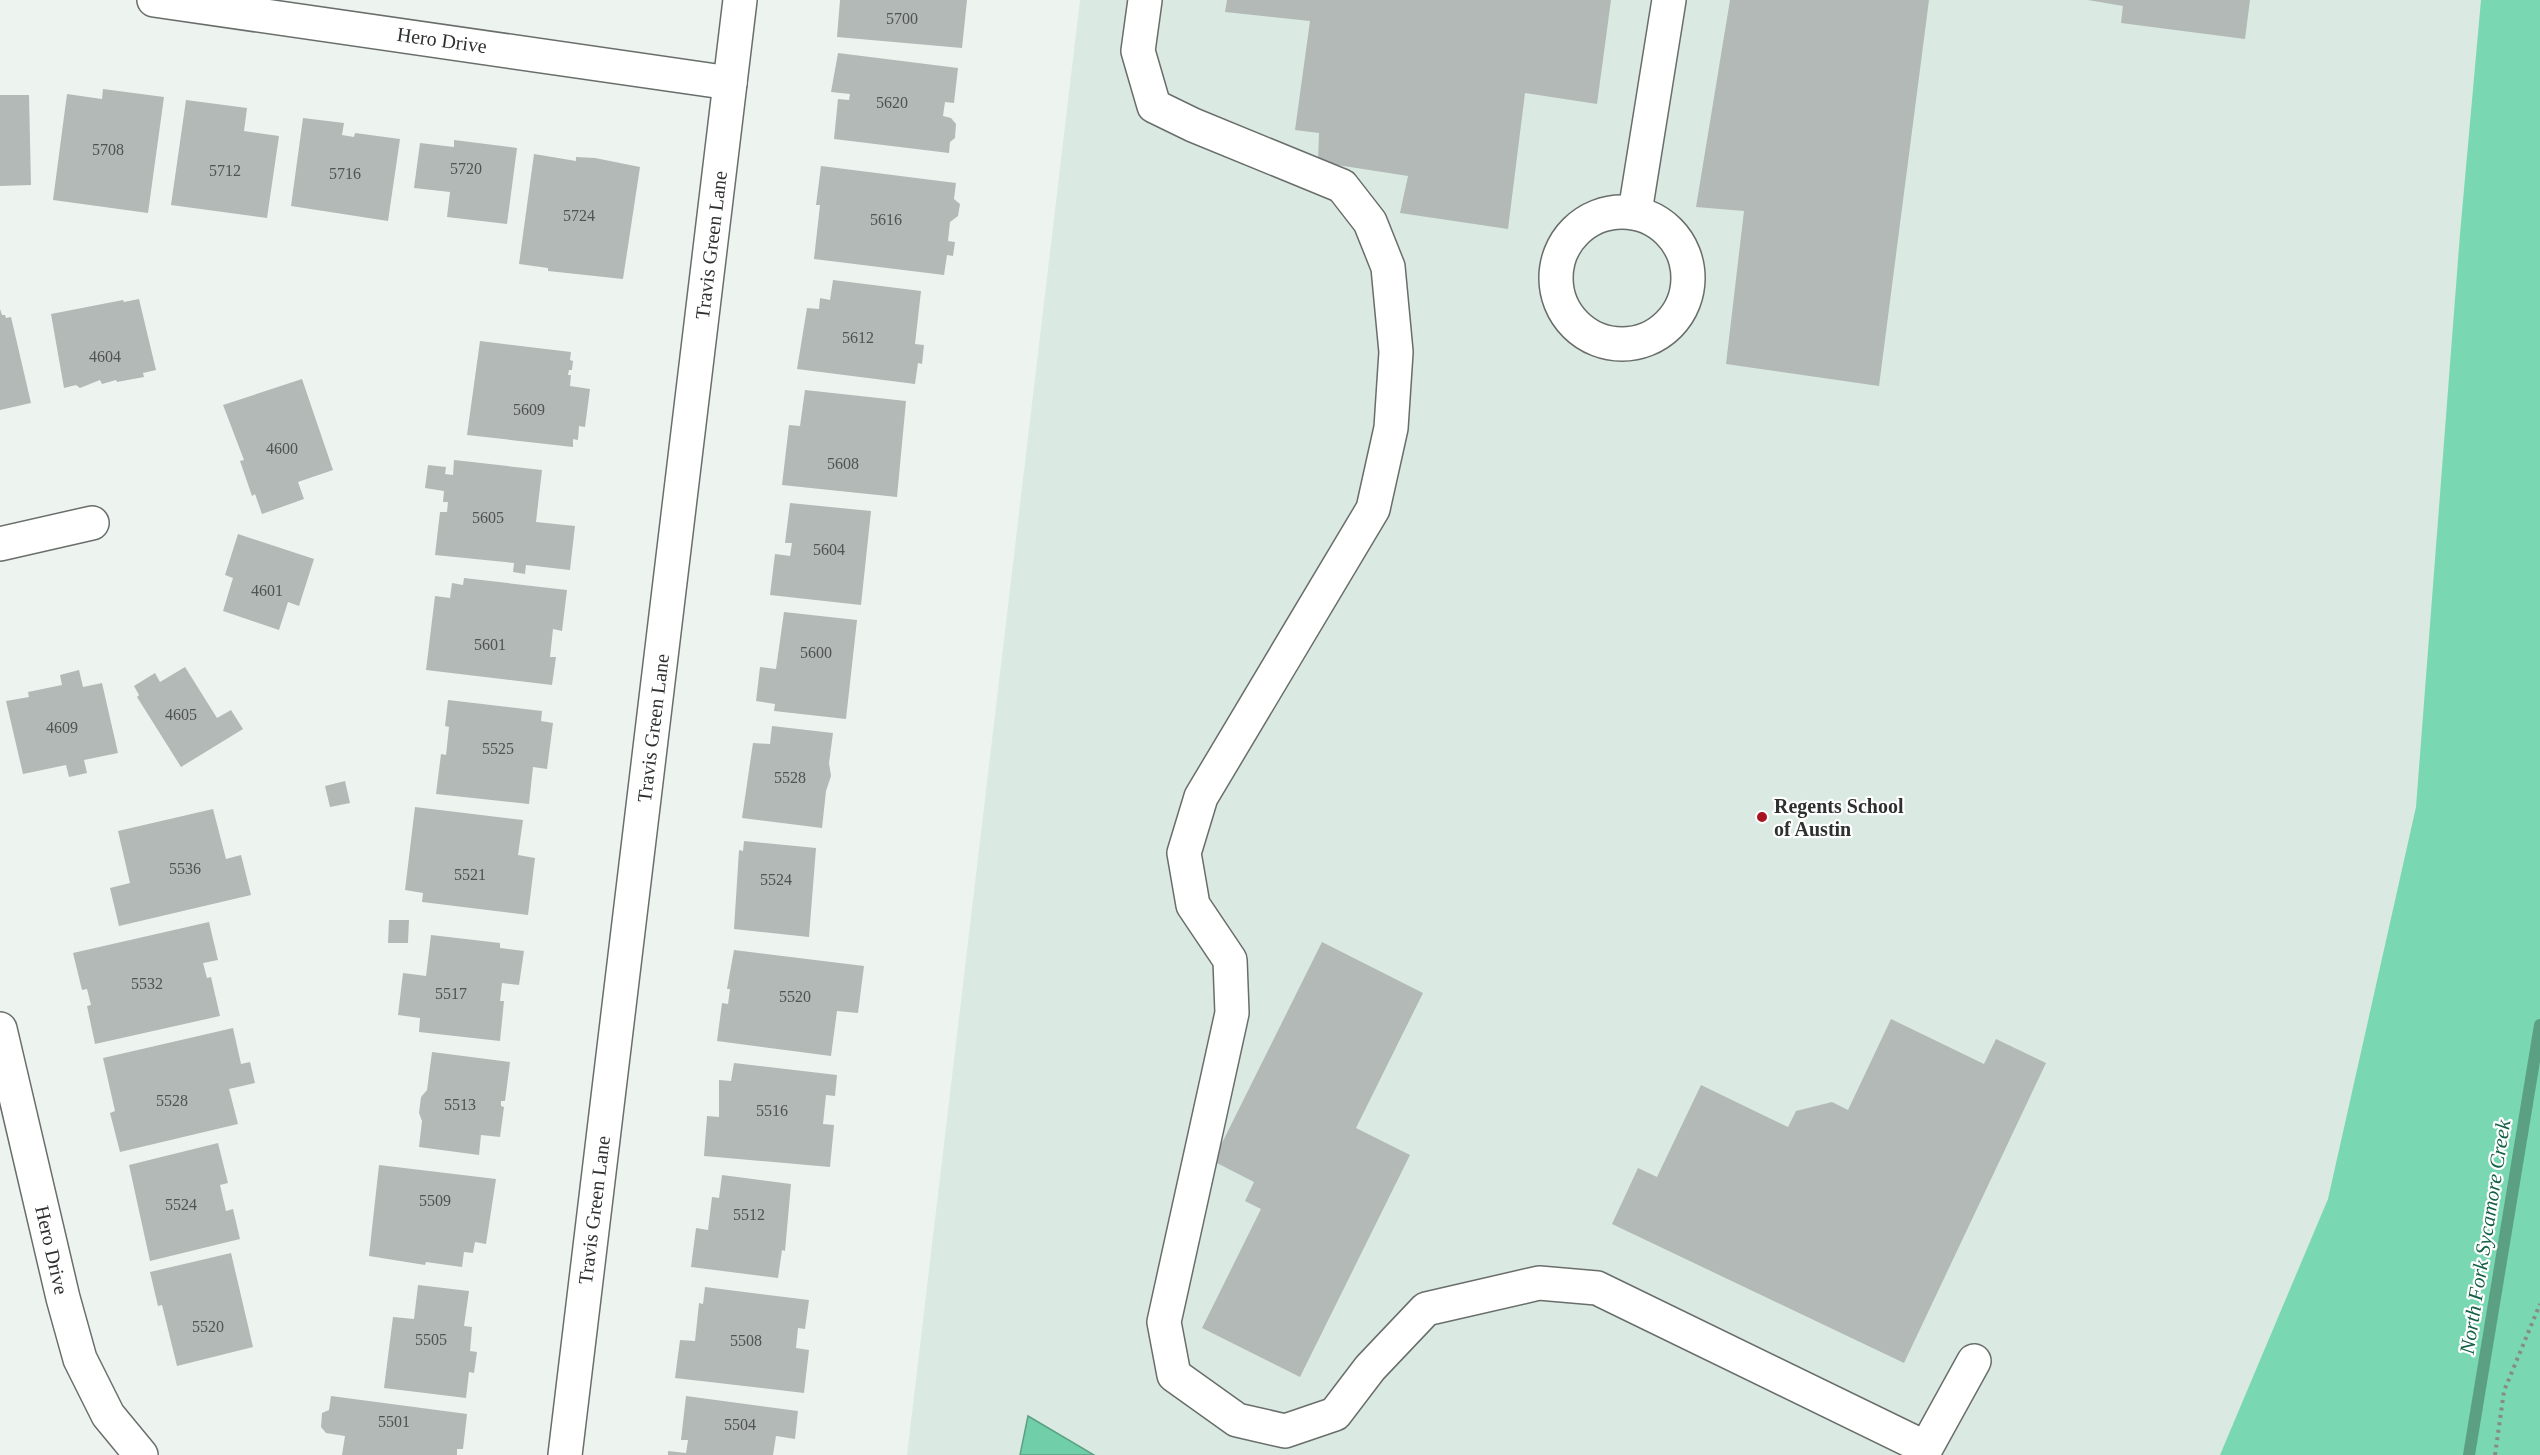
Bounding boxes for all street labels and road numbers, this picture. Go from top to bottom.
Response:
street label: Hero Drive [396,23,488,57]
street label: Travis Green Lane [691,169,731,320]
street label: Travis Green Lane [633,652,673,803]
street label: Travis Green Lane [574,1134,614,1285]
street label: Hero Drive [31,1203,73,1297]

